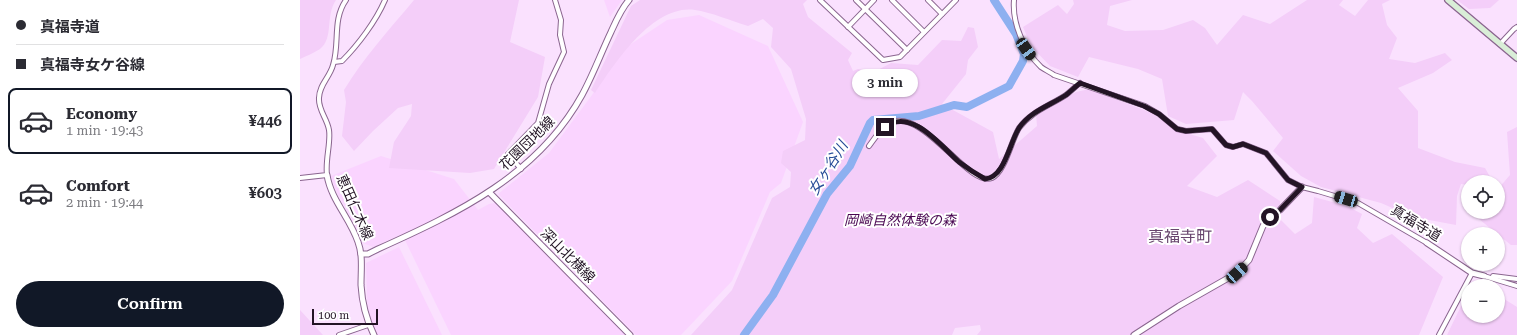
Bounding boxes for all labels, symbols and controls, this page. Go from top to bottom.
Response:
text: 真福寺道 [40,18,100,36]
car [1014,36,1038,62]
text: 真福寺女ケ谷線 [40,56,145,74]
callout: 3 min [852,69,918,97]
text: 3 min [867,75,903,90]
icon: car [18,103,54,139]
text: Economy [66,105,137,123]
text: ¥446 [248,112,282,130]
street label: 花園団地線 [496,113,558,173]
route end [876,118,894,136]
text: 1 min · 19:43 [66,123,143,138]
water label: 女ヶ谷川 [804,136,853,198]
street label: 恵田仁木線 [333,172,377,242]
icon: car [18,175,54,211]
map controls [1461,175,1505,323]
button: locate [1461,175,1505,219]
text: Comfort [66,177,130,195]
text: ¥603 [248,184,282,202]
car [1333,190,1359,208]
text: 2 min · 19:44 [66,195,143,210]
street label: 真福寺道 [1388,202,1444,244]
route start [1261,208,1279,226]
park label: 岡崎自然体験の森 [844,212,958,228]
street label: 深山北横線 [538,225,598,285]
district label: 真福寺町 [1148,227,1212,246]
button: + [1461,227,1505,271]
car [1224,261,1250,285]
button: − [1461,279,1505,323]
button: Confirm [16,281,284,327]
scale bar [312,307,378,326]
text: 100 m [318,309,349,322]

